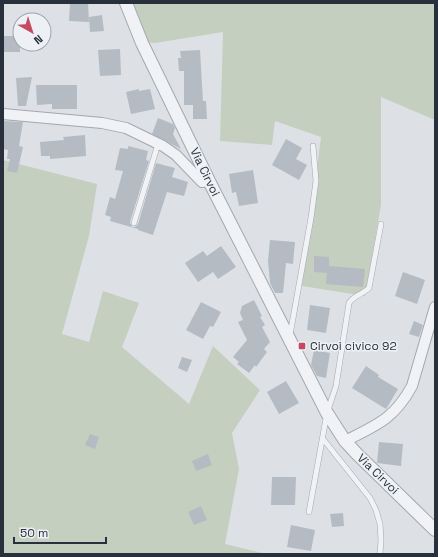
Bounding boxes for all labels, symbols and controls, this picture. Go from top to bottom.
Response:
north arrow [12,12,52,52]
text: N [31,32,46,48]
street label: Via Cirvoi [186,145,224,199]
place label: Cirvoi civico 92 [310,338,397,354]
marker: Cirvoi civico 92 [297,341,307,351]
street label: Via Cirvoi [354,450,402,498]
scale bar [14,519,106,545]
text: 50 m [20,525,48,541]

